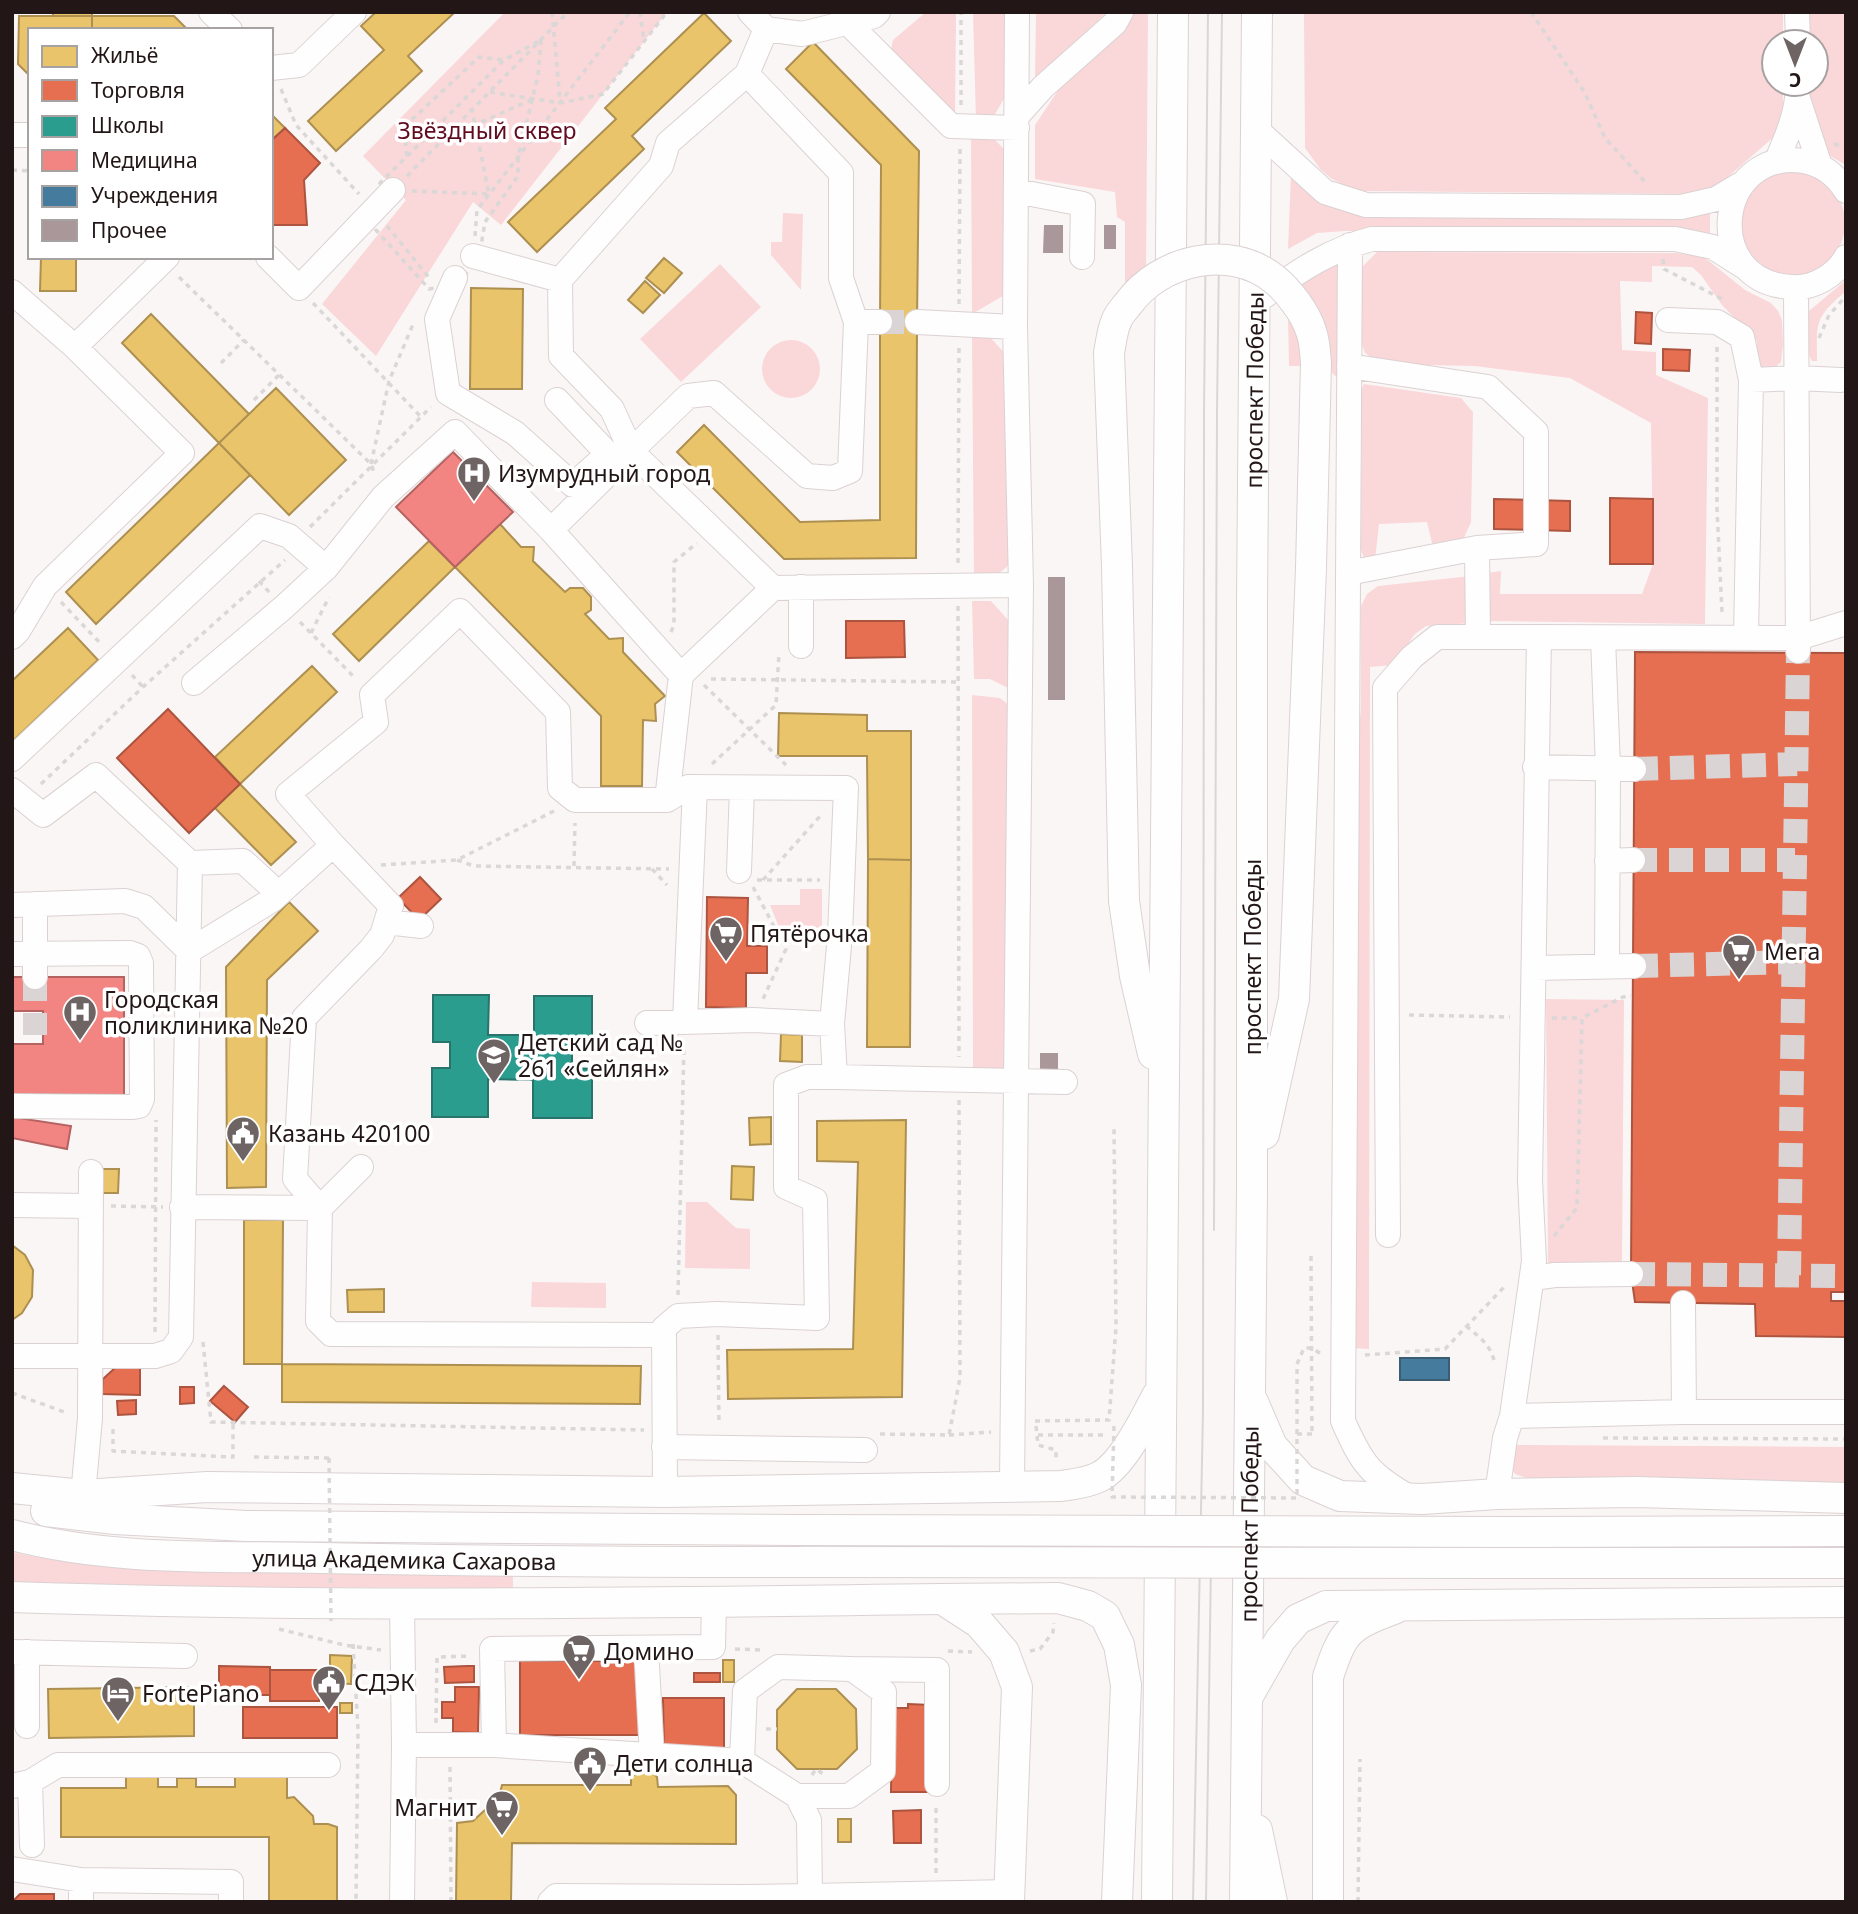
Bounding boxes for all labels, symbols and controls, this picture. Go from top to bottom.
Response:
legend [28,28,273,259]
north arrow [1760,28,1830,98]
text: Жильё [91,41,158,69]
text: С [1789,67,1801,93]
text: Торговля [91,76,185,104]
text: Школы [91,111,164,139]
park label: Звёздный сквер [397,114,577,146]
text: Медицина [91,146,198,174]
text: Учреждения [91,181,218,209]
text: Прочее [91,216,167,244]
street label: проспект Победы [1237,292,1271,489]
hospital icon: Изумрудный город [455,454,493,503]
place label: Изумрудный город [498,457,710,489]
street label: проспект Победы [1236,859,1268,1055]
supermarket icon: Пятёрочка [707,914,745,963]
place label: Пятёрочка [750,917,869,949]
supermarket icon: Мега [1720,932,1758,981]
place label: Мега [1764,935,1820,967]
place label: Городская поликлиника №20 [104,983,308,1041]
hospital icon: Городская поликлиника №20 [61,993,99,1042]
place label: Детский сад № 261 «Сейлян» [518,1026,683,1084]
school or university icon: Детский сад № 261 «Сейлян» [475,1036,513,1085]
public building icon: Казань 420100 [224,1114,262,1163]
place label: Казань 420100 [268,1117,431,1149]
street label: проспект Победы [1232,1426,1266,1622]
street label: улица Академика Сахарова [252,1541,557,1577]
supermarket icon: Домино [560,1632,598,1681]
place label: Домино [604,1635,694,1667]
public building icon: СДЭК [310,1663,348,1712]
place label: СДЭК [354,1666,415,1698]
hotel icon: FortePiano [99,1674,137,1723]
place label: FortePiano [142,1677,260,1709]
public building icon: Дети солнца [571,1744,609,1793]
place label: Дети солнца [614,1747,753,1779]
supermarket icon: Магнит [483,1788,521,1837]
place label: Магнит [394,1791,477,1823]

